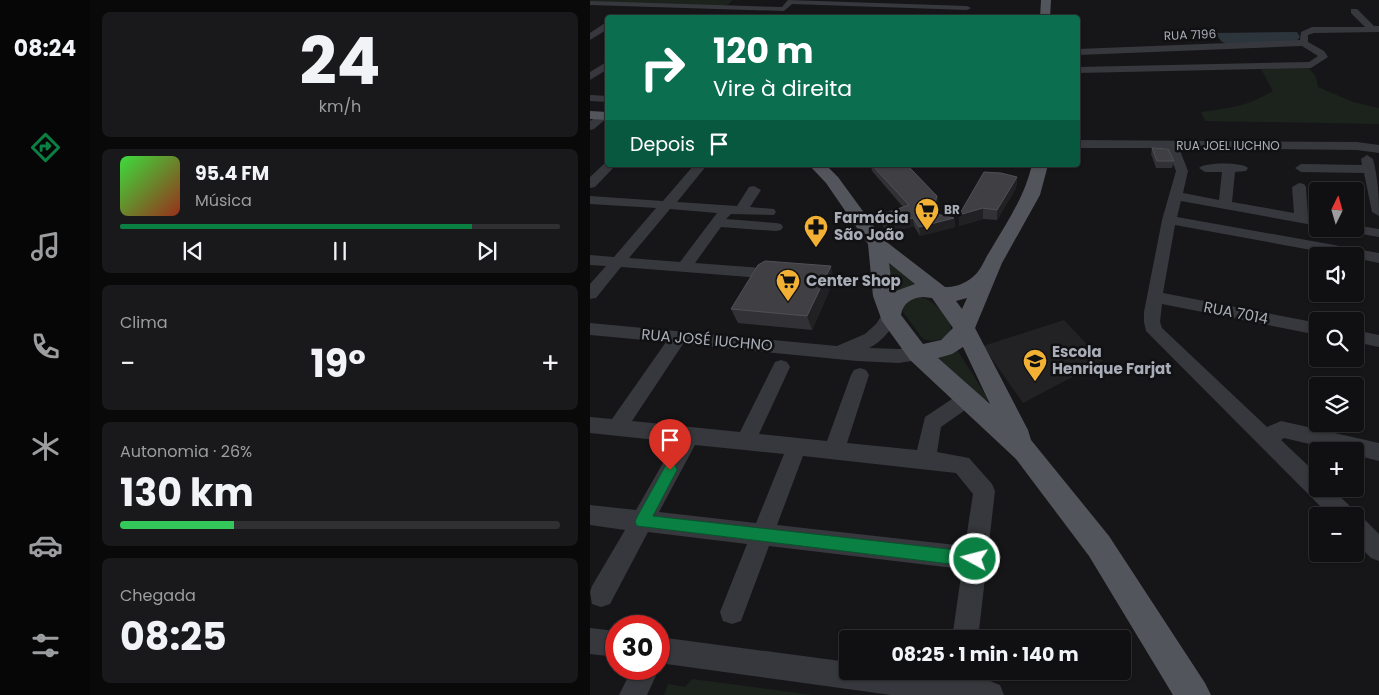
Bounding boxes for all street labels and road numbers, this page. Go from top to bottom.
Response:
street label: RUA 7196 [1164,25,1216,44]
street label: RUA JOEL IUCHNO [1176,137,1280,154]
street label: RUA 7014 [1202,296,1270,329]
street label: RUA JOSÉ IUCHNO [641,323,774,356]

